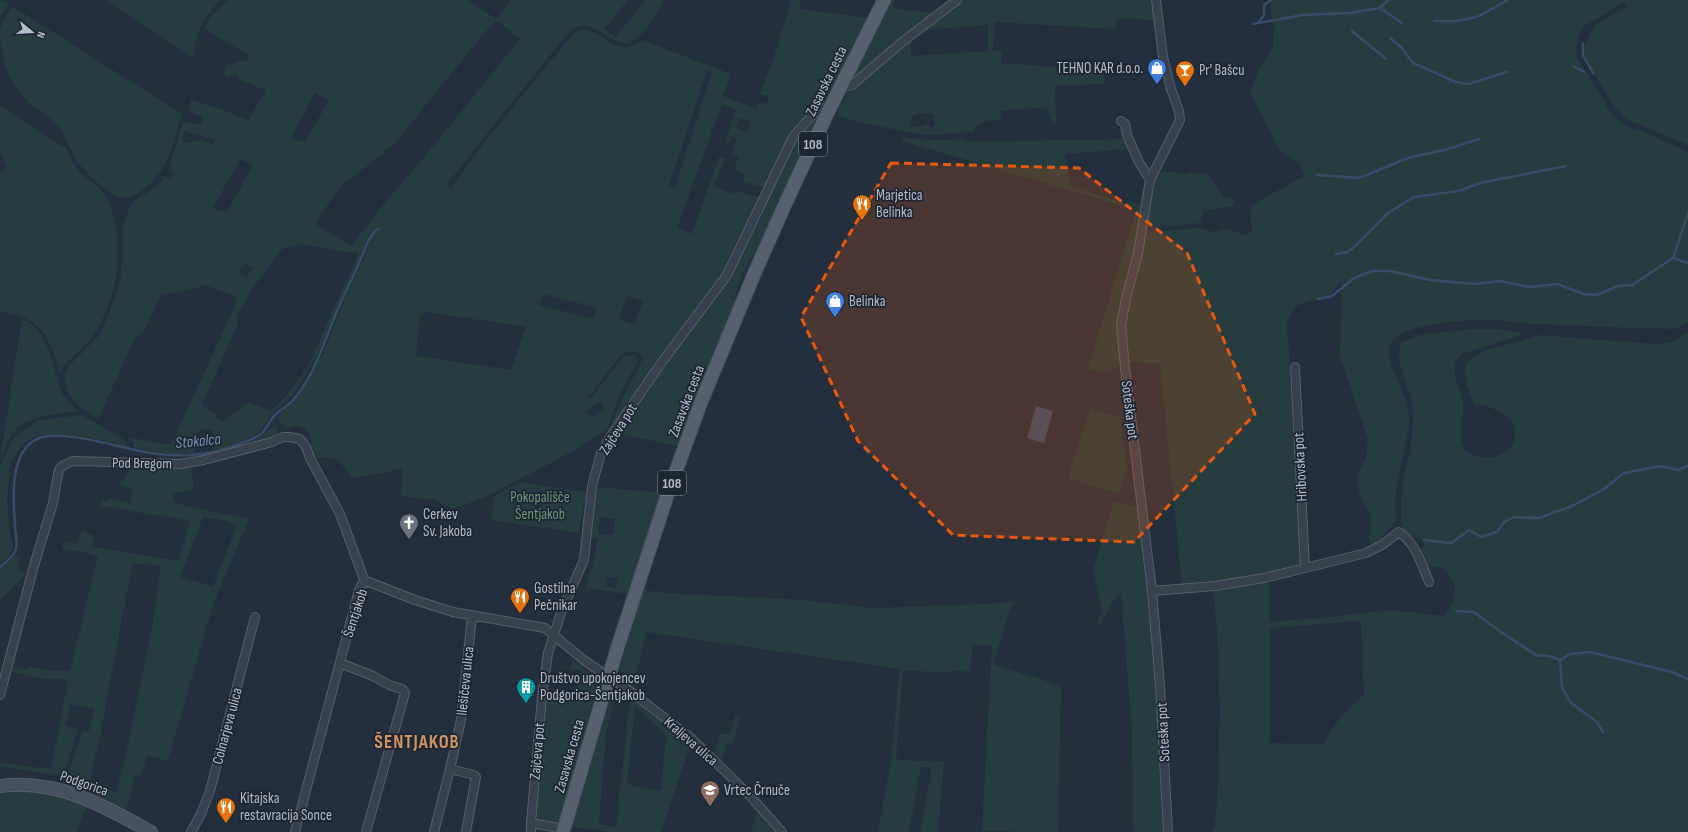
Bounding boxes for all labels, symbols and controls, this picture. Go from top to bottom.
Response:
north arrow [12,12,52,52]
text: N [34,30,48,40]
street label: Zasavska cesta [801,43,852,119]
shop icon: TEHNO KAR d.o.o. [1146,57,1168,85]
place label: TEHNO KAR d.o.o. [1056,59,1143,78]
bar icon: Pr' Bašcu [1174,59,1196,87]
place label: Pr' Bašcu [1199,61,1245,80]
road number: 108 [799,132,827,156]
place label: Marjetica Belinka [876,186,923,222]
restaurant icon: Marjetica Belinka [851,193,873,221]
shop icon: Belinka [824,290,846,318]
place label: Belinka [849,292,886,311]
street label: Zasavska cesta [664,362,709,440]
street label: Soteška pot [1116,379,1143,441]
street label: Zajčeva pot [595,400,642,459]
water label: Stokalca [175,430,222,453]
street label: Hribovska pot [1289,432,1312,502]
street label: Pod Bregom [112,453,172,474]
road number: 108 [658,471,686,495]
park label: Pokopališče Šentjakob [510,488,570,524]
place label: Cerkev Sv. Jakoba [423,505,472,541]
church icon: Cerkev Sv. Jakoba [398,512,420,540]
place label: Gostilna Pečnikar [534,579,578,615]
street label: Šentjakob [339,586,372,640]
restaurant icon: Gostilna Pečnikar [509,586,531,614]
street label: Ilešičeva ulica [452,645,479,717]
place label: Društvo upokojencev Podgorica-Šentjakob [540,669,646,705]
building icon: Društvo upokojencev Podgorica-Šentjakob [515,676,537,704]
street label: Colnarjeva ulica [208,685,247,767]
street label: Soteška pot [1152,701,1175,762]
street label: Kraljeva ulica [660,713,722,770]
street label: Zasavska cesta [550,717,589,795]
street label: Zajčeva pot [526,721,549,780]
district label: ŠENTJAKOB [374,731,460,754]
street label: Podgorica [57,766,111,801]
school or university icon: Vrtec Črnuče [699,779,721,807]
place label: Vrtec Črnuče [724,781,790,800]
place label: Kitajska restavracija Sonce [240,789,332,825]
restaurant icon: Kitajska restavracija Sonce [215,796,237,824]

